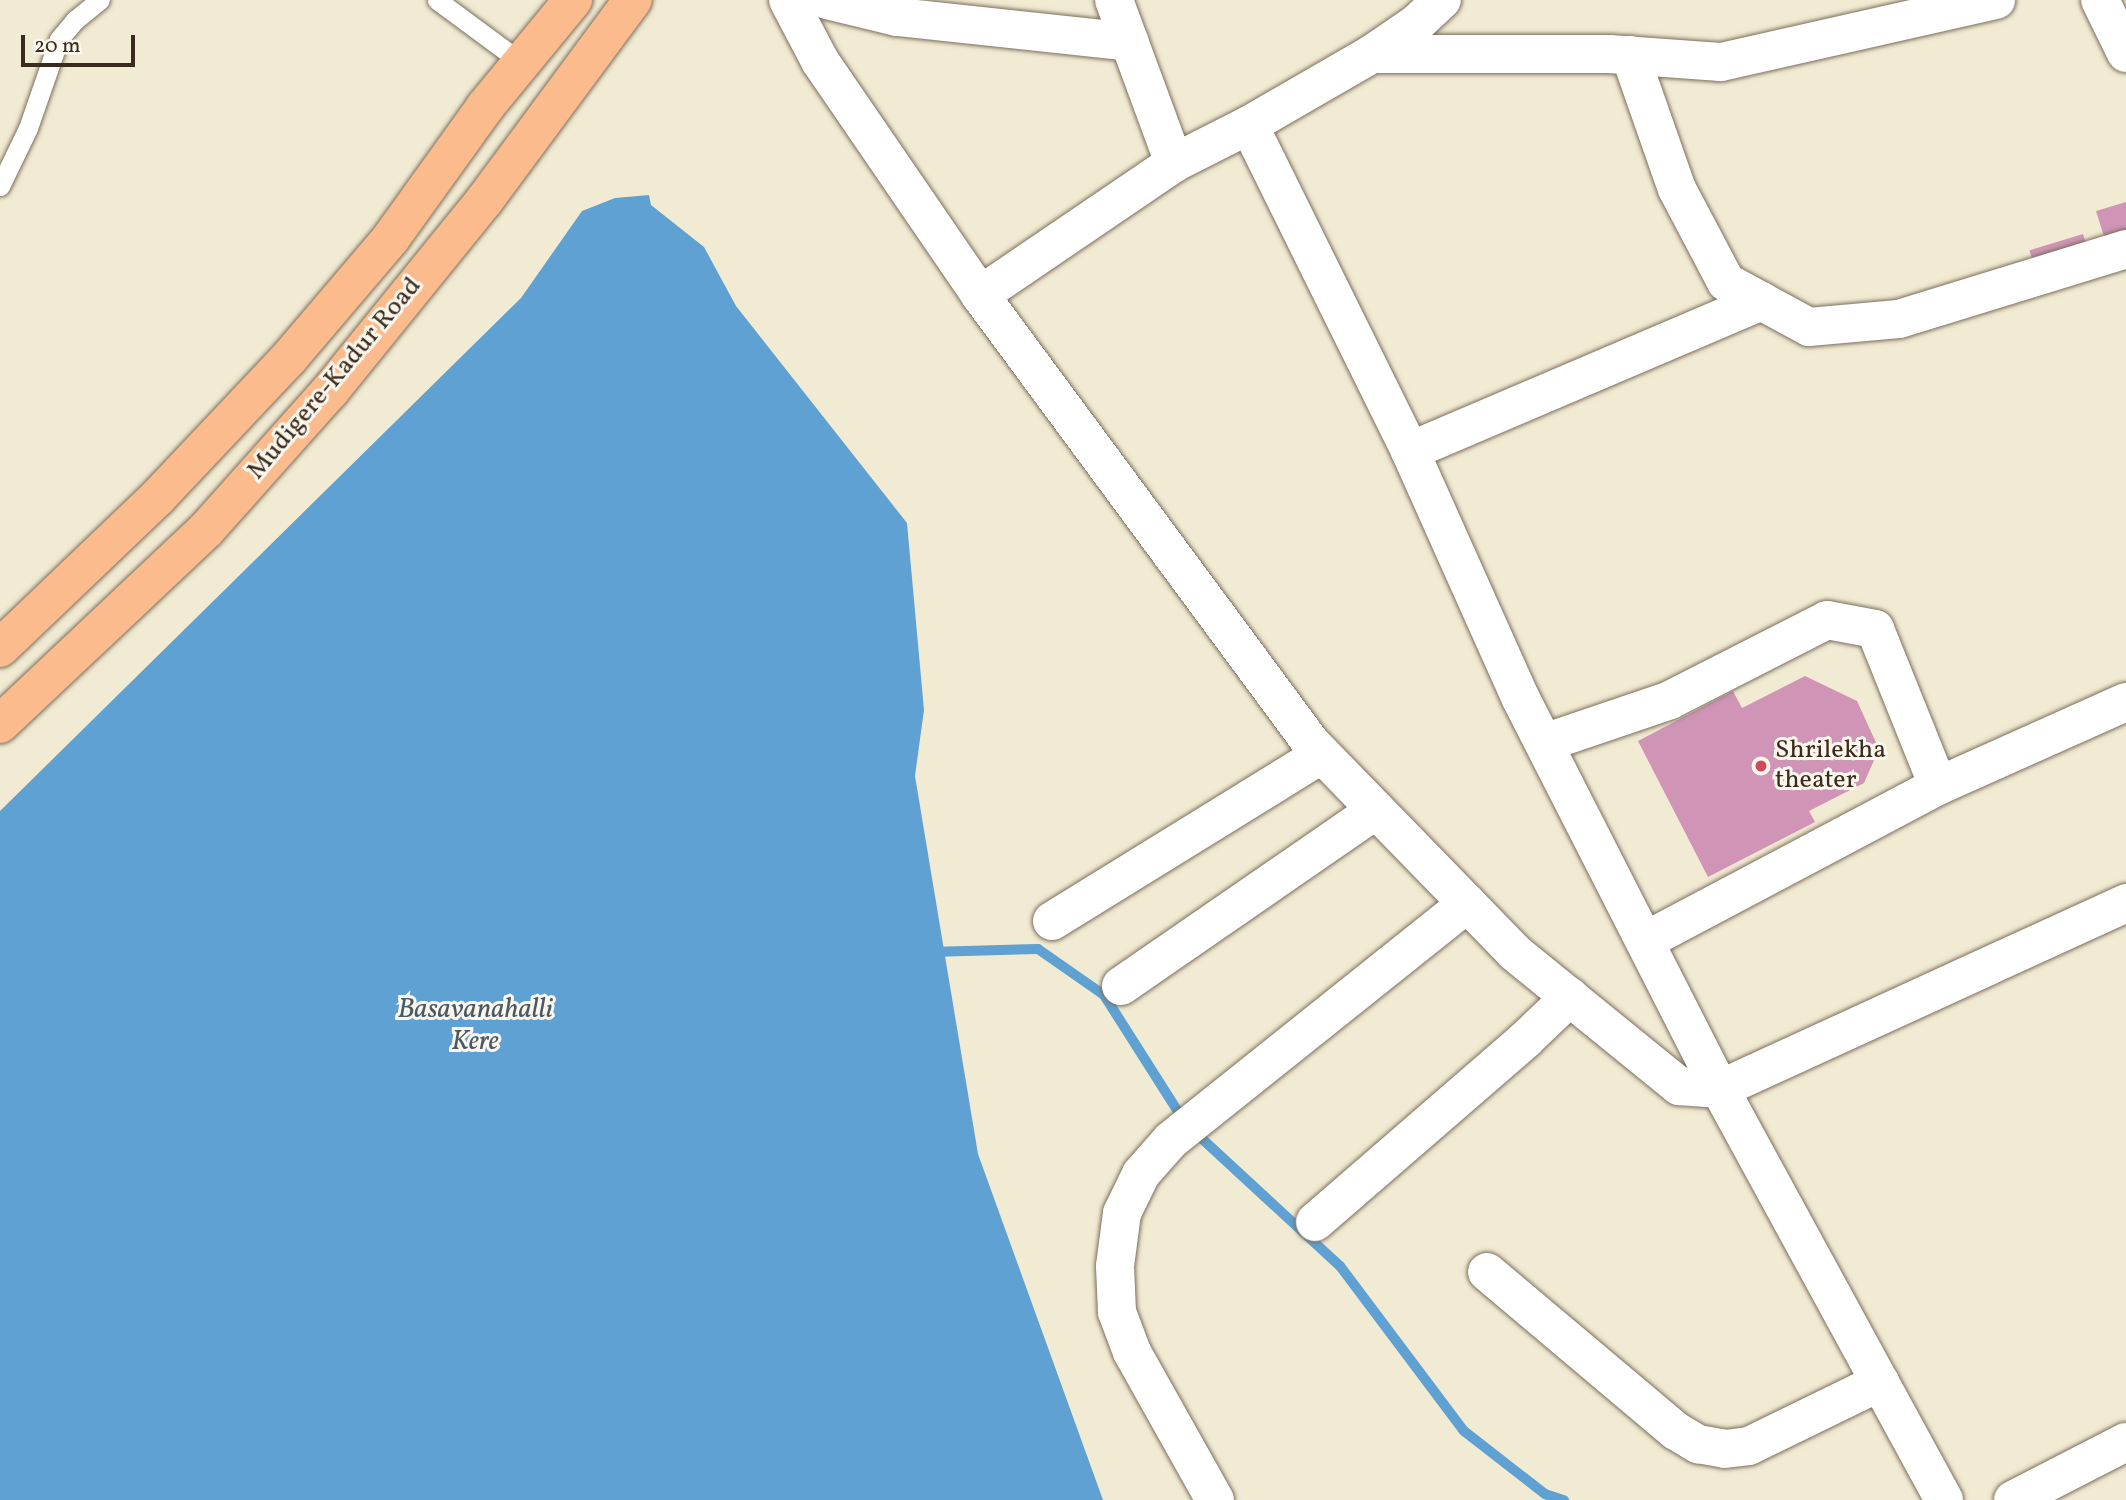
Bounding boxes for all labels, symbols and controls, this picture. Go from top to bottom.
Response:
scale bar [24,21,138,65]
text: 20 m [34,32,80,61]
street label: Mudigere-Kadur Road [241,271,429,487]
place label: Shrilekha theater [1775,735,1886,796]
marker: Shrilekha theater [1753,758,1769,774]
water label: Basavanahalli Kere [397,993,553,1059]

